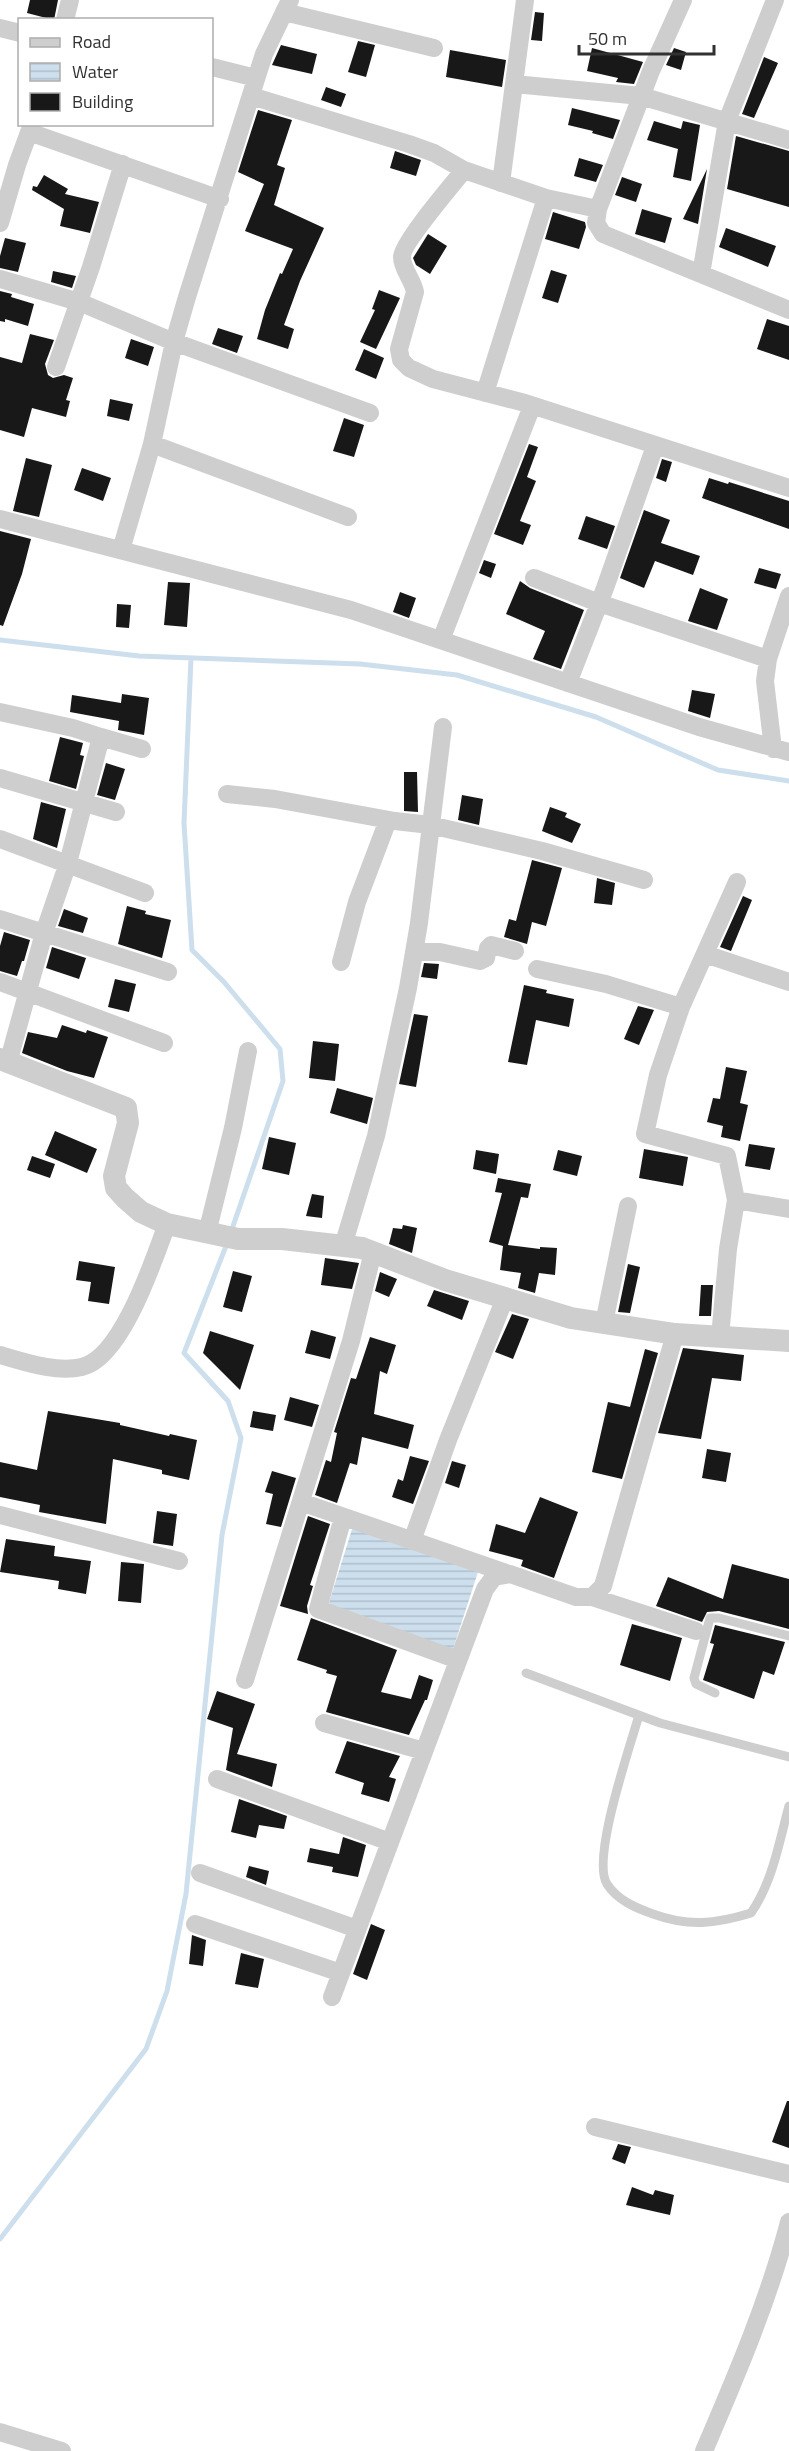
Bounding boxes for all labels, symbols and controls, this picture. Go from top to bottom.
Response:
legend [18,18,213,126]
scale bar [579,18,714,56]
text: 50 m [588,25,627,52]
text: Road [72,28,111,55]
text: Water [72,58,118,85]
text: Building [72,88,133,115]

